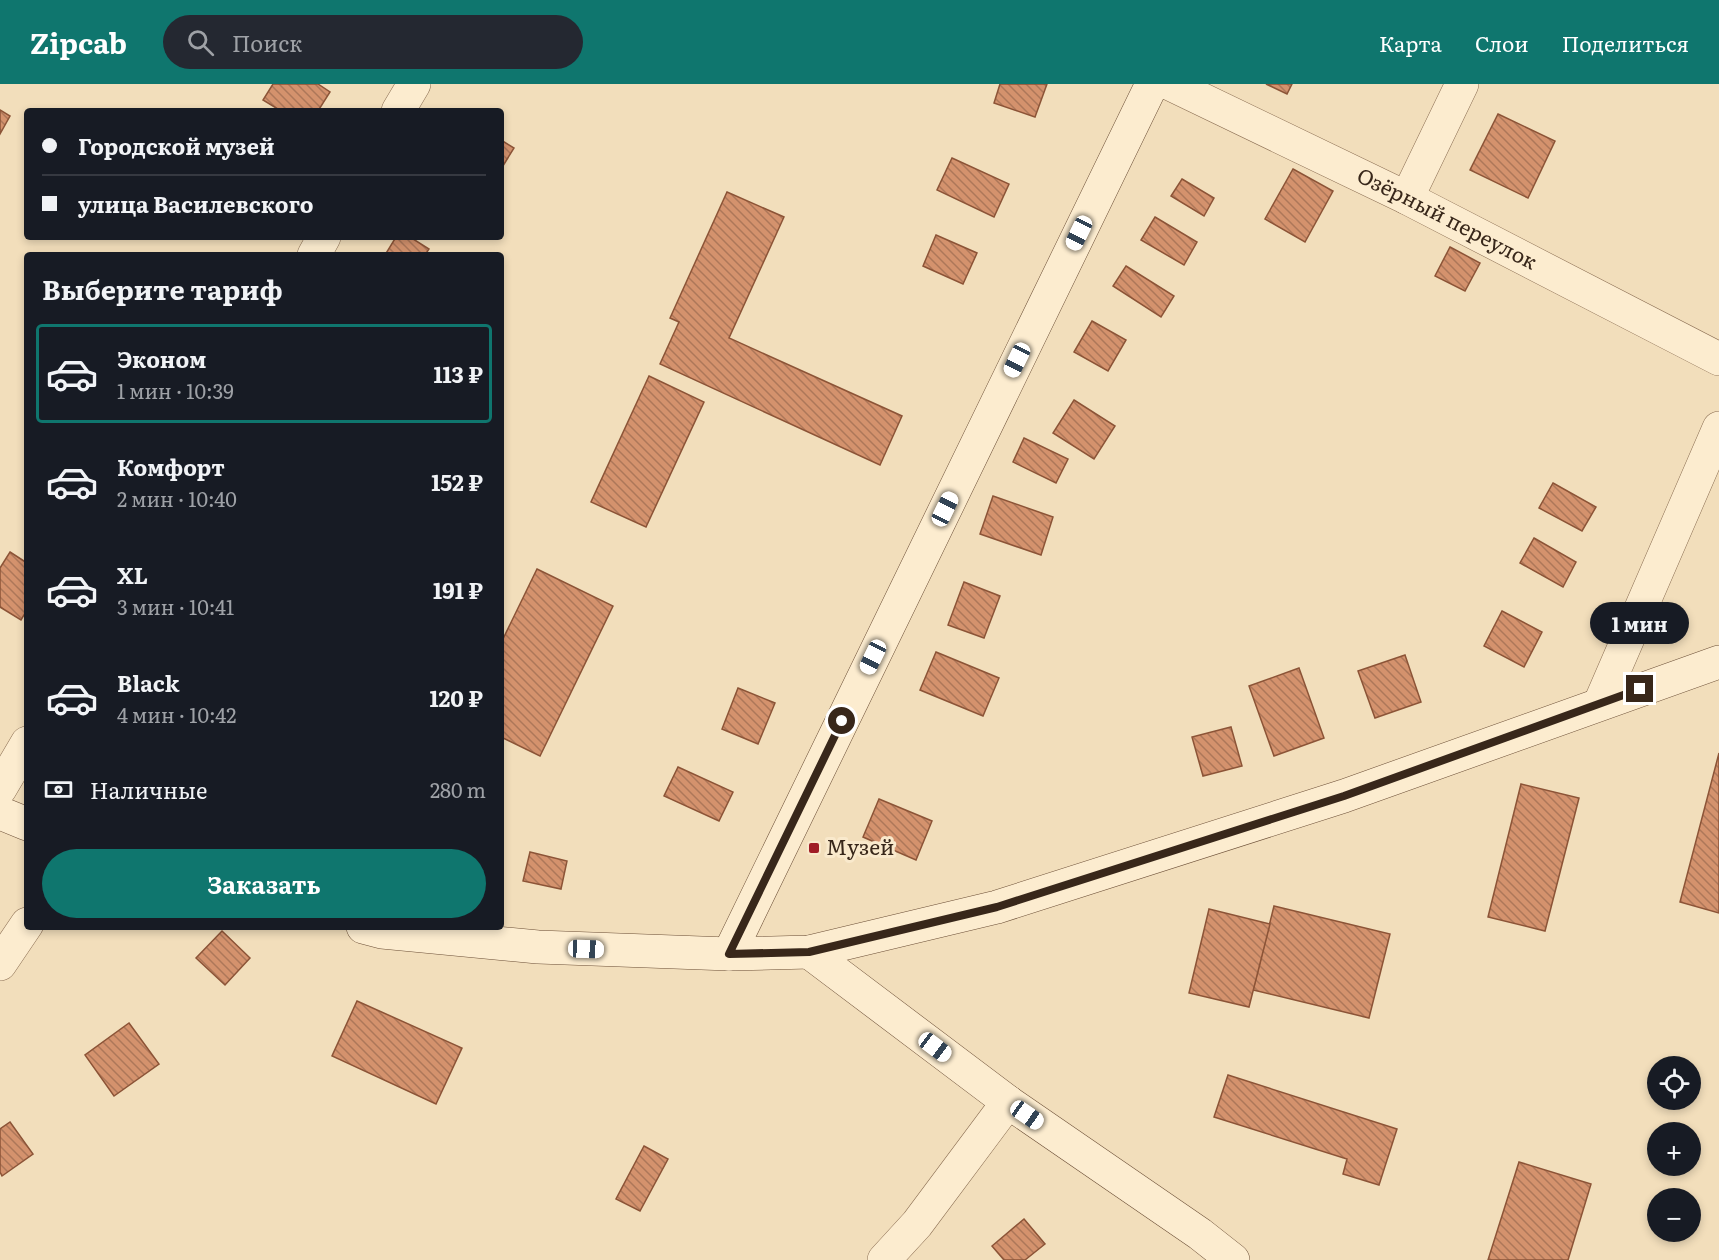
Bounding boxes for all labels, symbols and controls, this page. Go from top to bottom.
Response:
search box [163,15,583,69]
text: Zipcab [30,21,127,63]
icon: search [184,26,217,59]
text: Поиск [232,26,302,59]
text: Карта [1379,27,1442,58]
text: Слои [1475,27,1529,58]
text: Поделиться [1562,27,1689,58]
text: Городской музей [78,129,275,162]
street label: Озёрный переулок [1353,158,1544,276]
text: улица Василевского [78,187,314,220]
car [1063,213,1095,253]
text: Выберите тариф [42,268,283,308]
car [1001,340,1033,380]
text: Эконом [117,342,206,375]
icon: car [45,347,99,401]
text: 113 ₽ [433,357,483,390]
text: 1 мин · 10:39 [117,375,234,405]
text: Комфорт [117,450,225,483]
icon: car [45,455,99,509]
text: 152 ₽ [431,465,483,498]
text: 2 мин · 10:40 [117,483,237,513]
car [929,489,961,529]
text: XL [117,558,148,591]
icon: car [45,563,99,617]
text: 191 ₽ [433,573,483,606]
text: 3 мин · 10:41 [117,591,234,621]
callout: 1 мин [1590,602,1690,644]
text: 1 мин [1611,608,1668,638]
car [857,637,889,677]
text: Black [117,666,179,699]
icon: car [45,671,99,725]
route end [1626,675,1653,702]
text: 120 ₽ [429,681,483,714]
text: 4 мин · 10:42 [117,699,236,729]
route start [828,707,855,734]
icon: cash [42,773,75,806]
text: Наличные [90,773,208,806]
text: 280 m [430,774,486,804]
place label: Музей [826,830,894,861]
marker: Музей [807,841,821,855]
button: Заказать [42,849,486,918]
car [568,939,604,959]
car [915,1029,955,1065]
map controls [1647,1056,1701,1242]
button: locate [1647,1056,1701,1110]
car [1007,1097,1047,1133]
button: + [1647,1122,1701,1176]
button: − [1647,1188,1701,1242]

